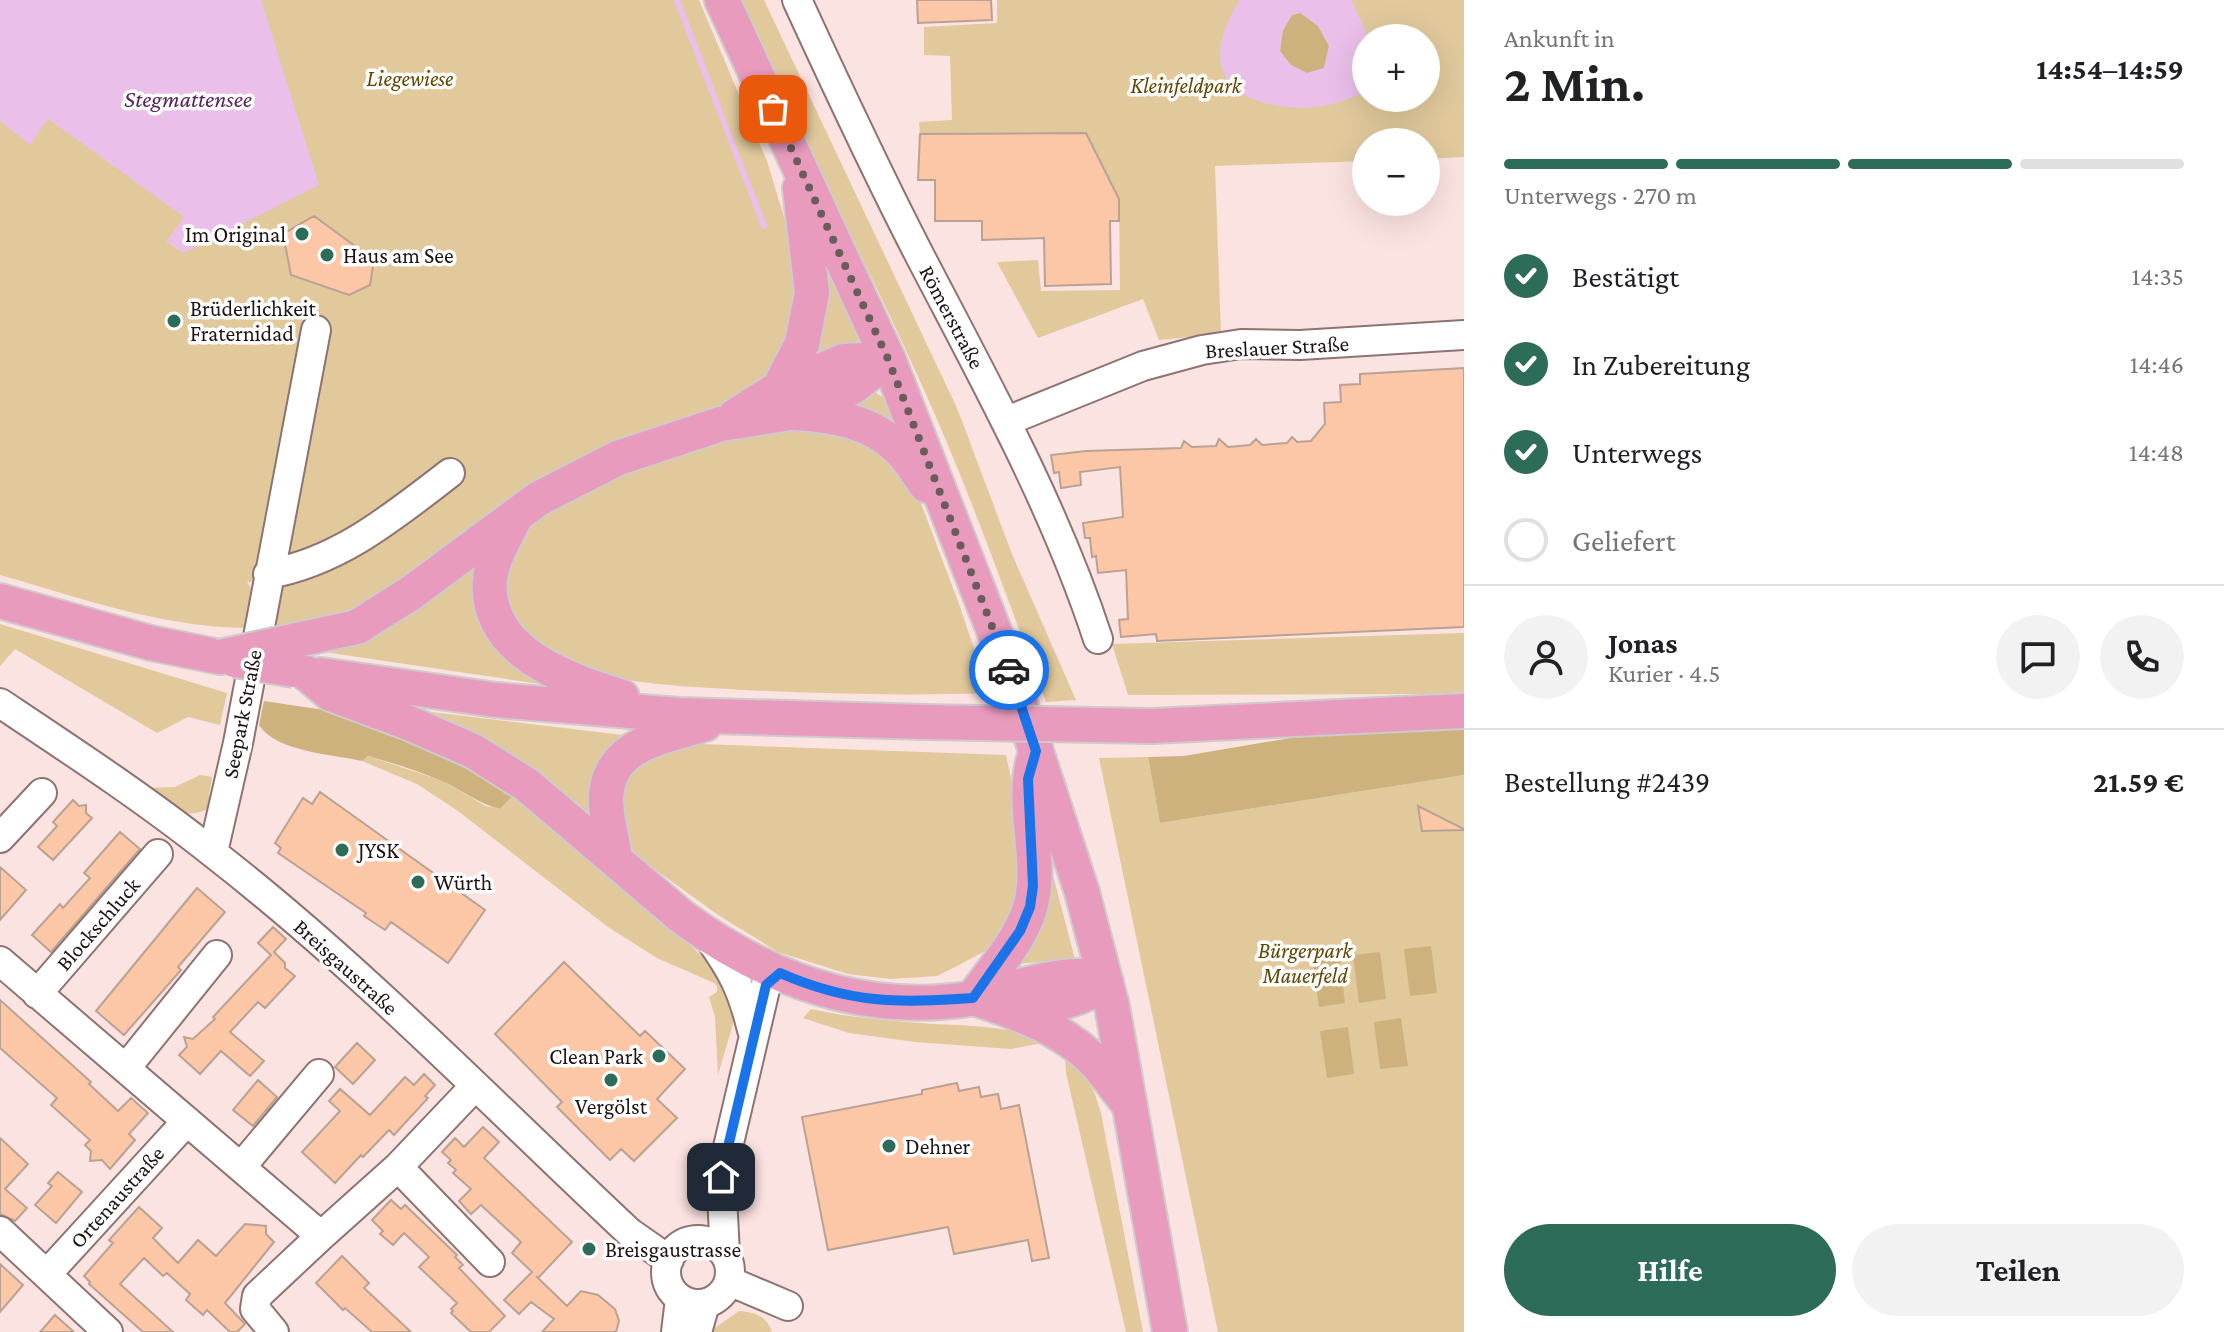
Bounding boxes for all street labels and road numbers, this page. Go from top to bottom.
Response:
street label: Römerstraße [914,261,990,373]
street label: Breslauer Straße [1204,331,1350,363]
street label: Seepark Straße [217,647,267,781]
street label: Blockschluck [51,872,145,975]
street label: Breisgaustraße [289,914,403,1020]
street label: Ortenaustraße [65,1141,169,1253]

